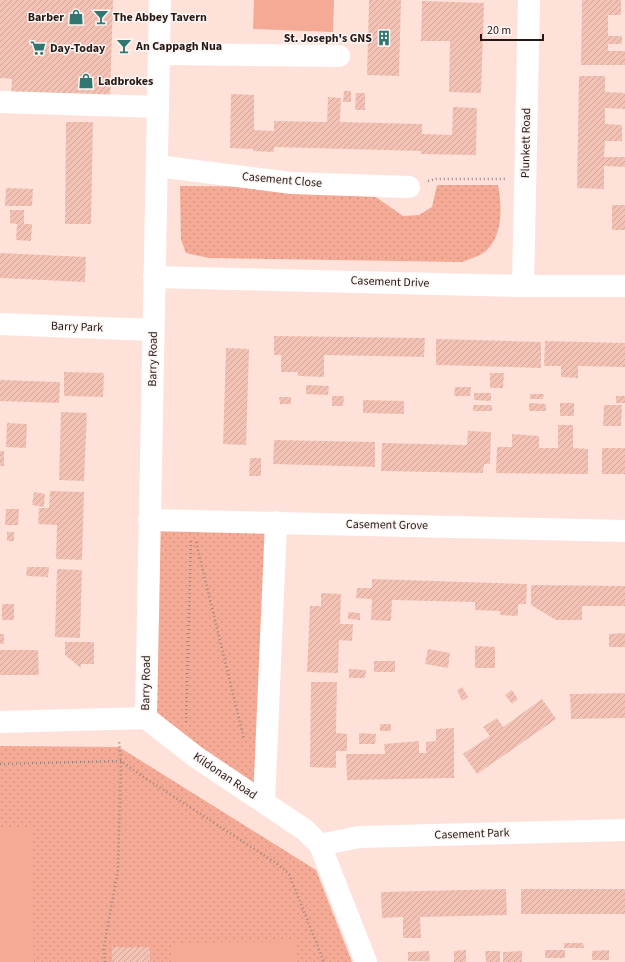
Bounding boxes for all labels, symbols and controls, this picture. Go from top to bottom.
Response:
shop icon: Barber [67,8,85,26]
bar icon: The Abbey Tavern [92,8,110,26]
place label: Barber [28,9,64,26]
place label: The Abbey Tavern [113,9,207,26]
scale bar [481,16,543,42]
text: 20 m [487,22,511,39]
building icon: St. Joseph's GNS [375,29,393,47]
place label: St. Joseph's GNS [284,30,372,47]
bar icon: An Cappagh Nua [115,37,133,55]
place label: An Cappagh Nua [135,38,222,55]
supermarket icon: Day-Today [29,39,47,57]
place label: Day-Today [50,40,106,57]
shop icon: Ladbrokes [77,72,95,90]
place label: Ladbrokes [98,73,153,90]
street label: Plunkett Road [517,108,535,178]
street label: Casement Close [241,168,323,192]
street label: Casement Drive [350,272,430,292]
street label: Barry Park [51,318,103,336]
street label: Barry Road [144,331,162,387]
street label: Casement Grove [346,516,428,534]
street label: Barry Road [137,655,155,711]
street label: Kildonan Road [190,748,260,804]
street label: Casement Park [434,824,510,844]

